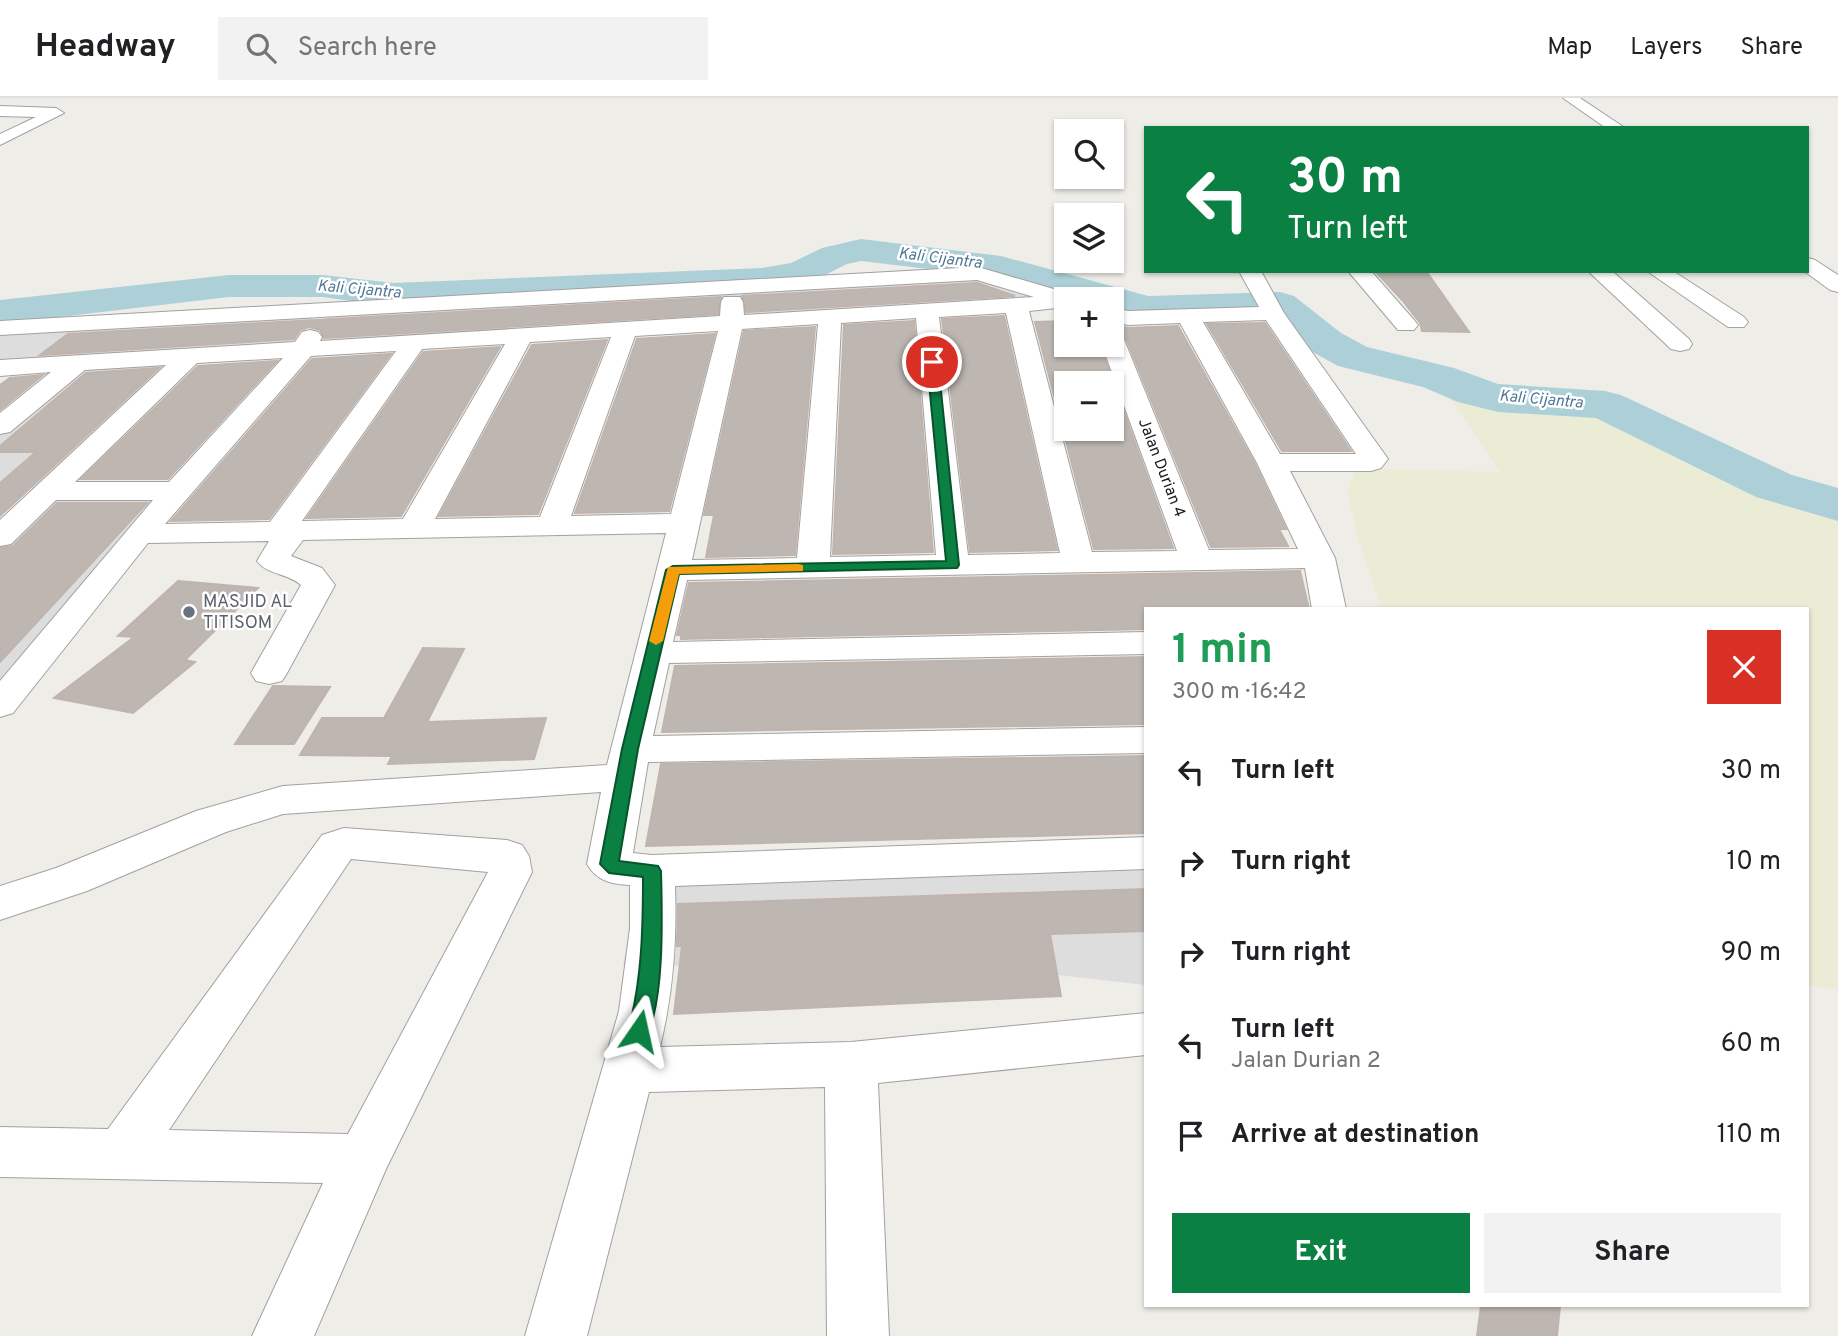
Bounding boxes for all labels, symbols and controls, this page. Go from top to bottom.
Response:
search box [218,17,708,80]
text: Headway [35,27,176,69]
icon: search [242,29,280,67]
text: Search here [298,32,437,65]
text: Map [1547,33,1592,63]
text: Layers [1630,33,1702,63]
text: Share [1740,33,1803,63]
map controls [1054,119,1124,441]
button: search [1054,119,1124,189]
text: 30 m [1287,149,1403,211]
icon: left [1172,154,1263,245]
button: layers [1054,203,1124,273]
text: Turn left [1287,210,1408,250]
water label: Kali Cijantra [897,244,984,274]
water label: Kali Cijantra [316,276,402,304]
button: + [1054,287,1124,357]
pin [902,332,962,392]
icon: arrive [913,343,951,381]
button: − [1054,371,1124,441]
water label: Kali Cijantra [1498,386,1584,414]
street label: Jalan Durian 4 [1133,416,1189,520]
place label: MASJID AL TITISOM [203,591,292,635]
marker: MASJID AL TITISOM [181,604,197,620]
text: 1 min [1172,625,1273,678]
button: close [1707,630,1781,704]
text: 300 m · 16:42 [1172,678,1307,707]
icon: left [1172,753,1210,791]
text: Turn left [1231,755,1335,788]
text: 30 m [1721,755,1781,788]
icon: right [1172,844,1210,882]
text: Turn right [1231,846,1351,879]
text: 10 m [1726,846,1781,879]
icon: right [1172,935,1210,973]
text: Turn right [1231,937,1351,970]
text: 90 m [1721,937,1781,970]
position arrow [602,994,676,1068]
text: Turn left [1231,1014,1335,1047]
icon: left [1172,1026,1210,1064]
text: 60 m [1721,1028,1781,1061]
text: Jalan Durian 2 [1231,1047,1381,1076]
icon: arrive [1172,1117,1210,1155]
text: Arrive at destination [1231,1119,1479,1152]
text: 110 m [1717,1119,1781,1152]
button: Exit [1172,1213,1470,1293]
button: Share [1484,1213,1781,1293]

